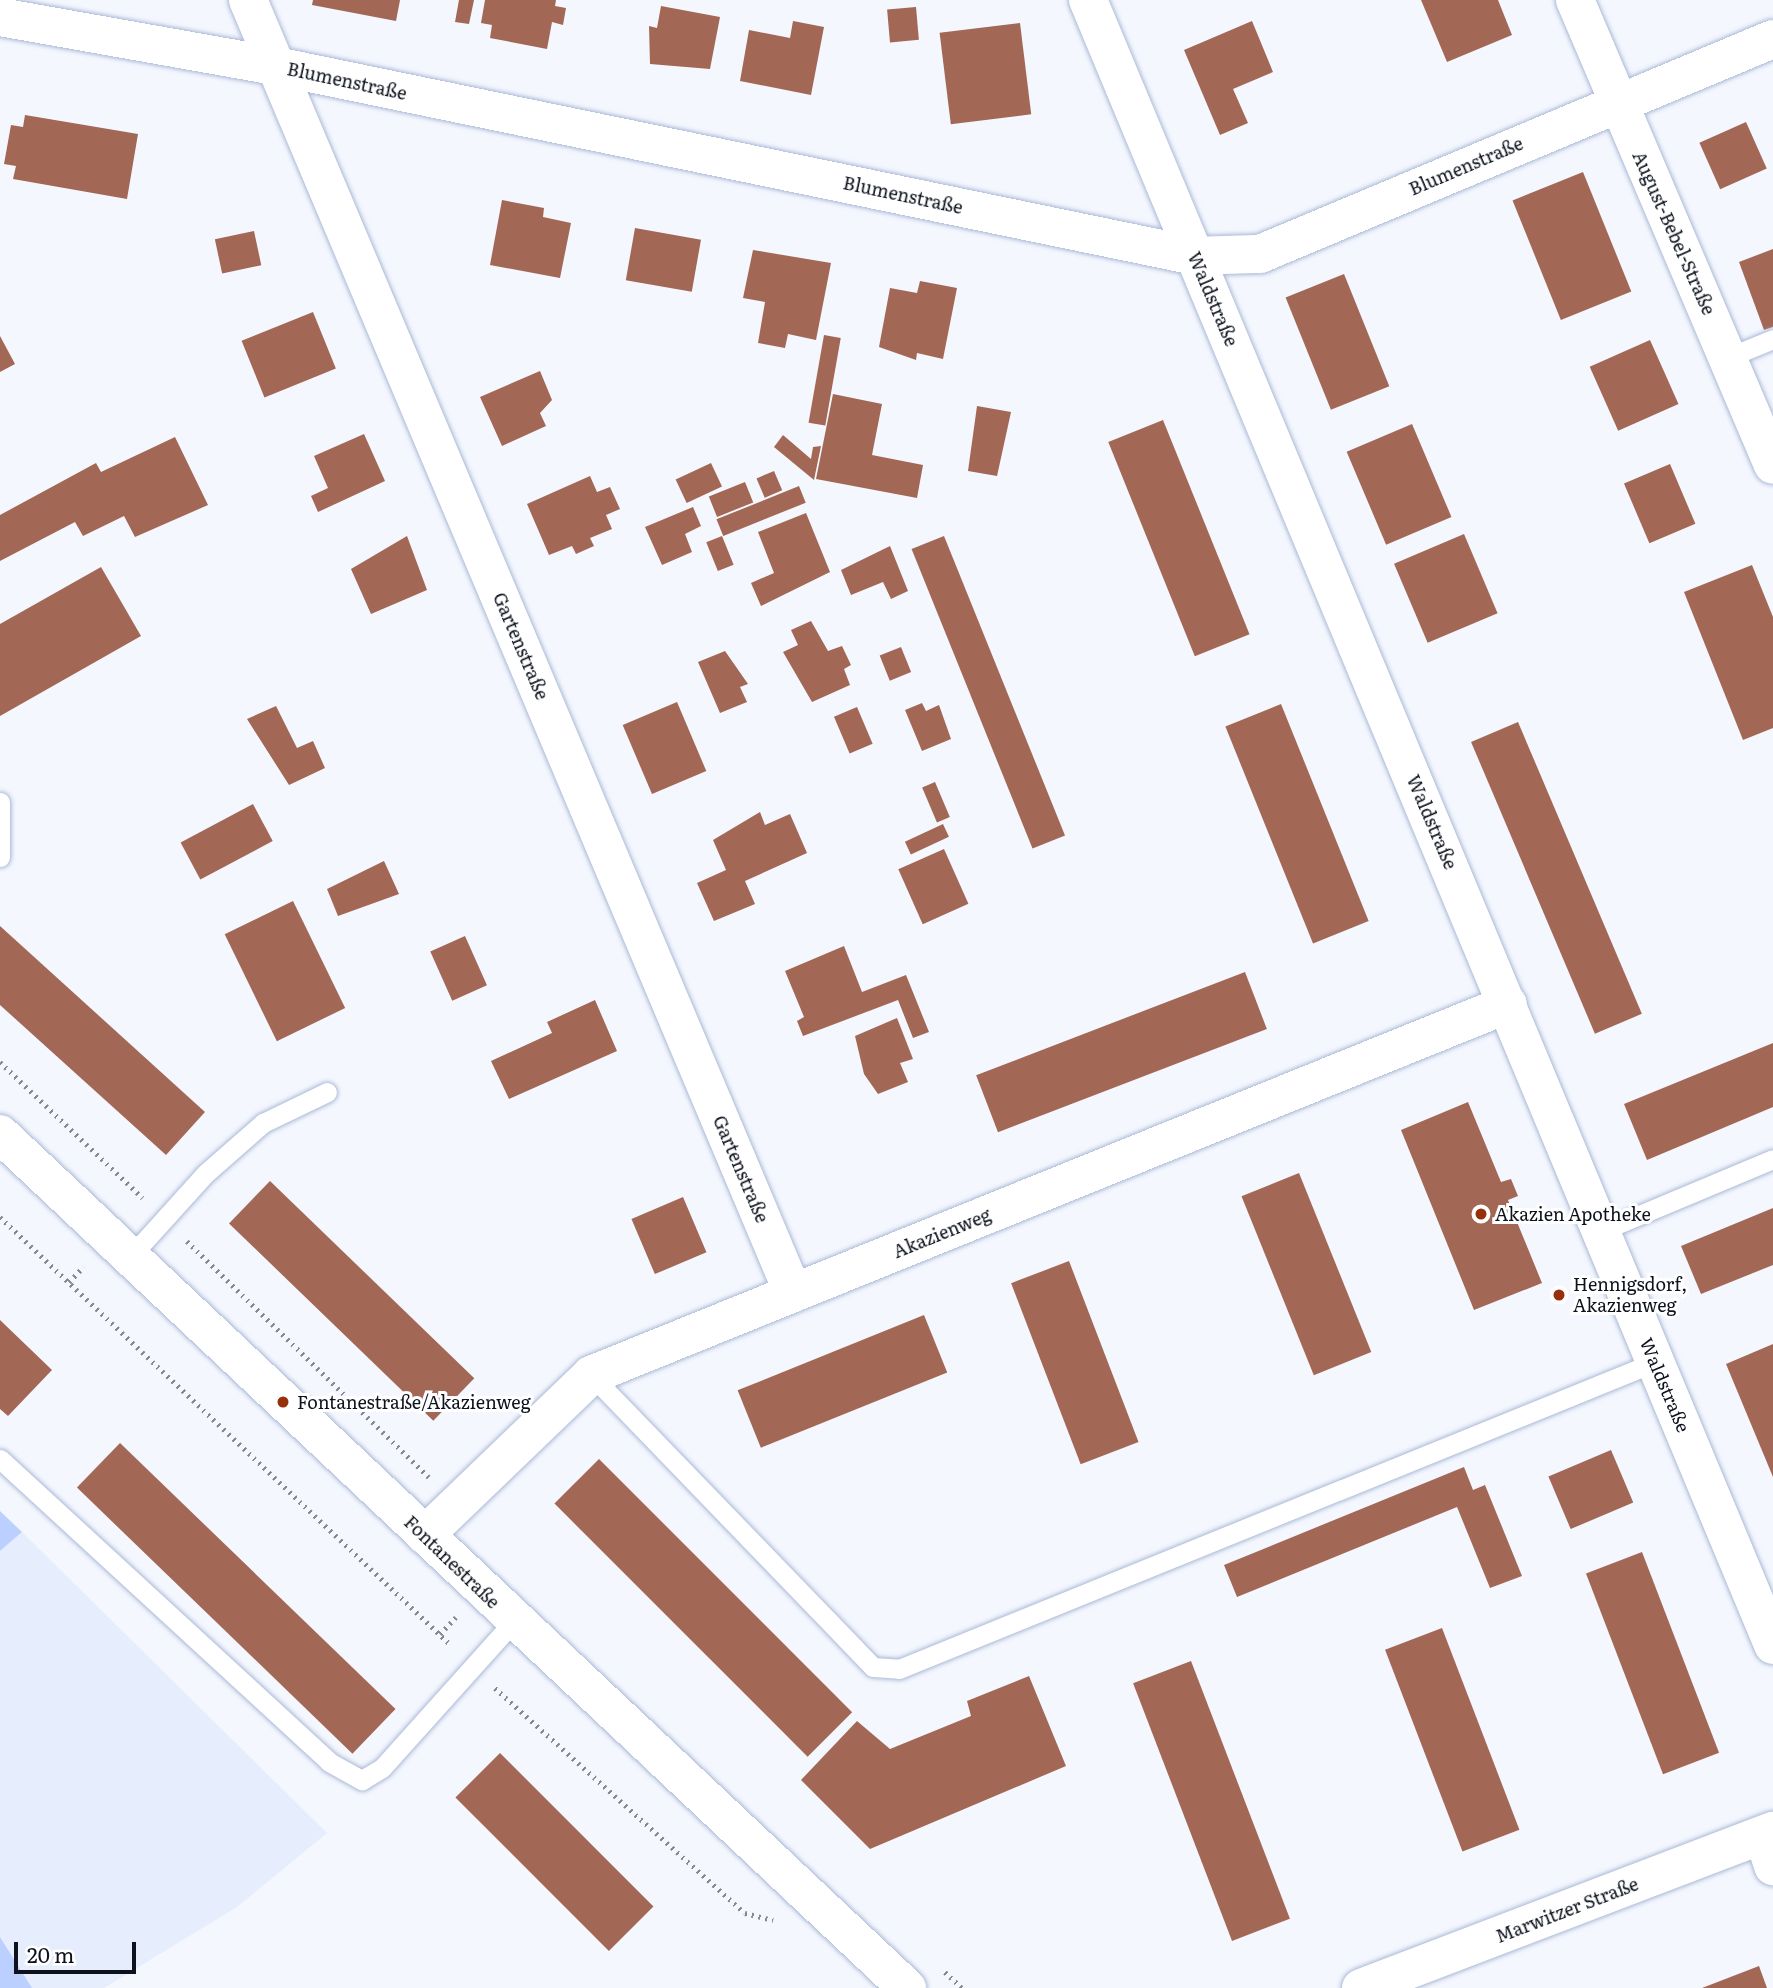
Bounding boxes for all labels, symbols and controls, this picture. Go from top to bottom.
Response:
street label: Blumenstraße [285,58,409,104]
street label: Blumenstraße [1406,132,1526,200]
street label: August-Bebel-Straße [1628,148,1720,318]
street label: Blumenstraße [841,172,965,218]
street label: Waldstraße [1183,249,1243,349]
street label: Gartenstraße [489,589,553,703]
street label: Waldstraße [1402,772,1462,872]
street label: Gartenstraße [709,1112,773,1226]
place label: Akazien Apotheke [1495,1203,1651,1225]
street label: Akazienweg [890,1204,994,1262]
marker: Akazien Apotheke [1473,1206,1489,1222]
place label: Hennigsdorf, Akazienweg [1573,1274,1687,1316]
marker: Hennigsdorf, Akazienweg [1551,1287,1567,1303]
street label: Waldstraße [1635,1335,1695,1435]
place label: Fontanestraße/Akazienweg [297,1391,531,1413]
marker: Fontanestraße/Akazienweg [275,1394,291,1410]
street label: Fontanestraße [400,1511,504,1613]
street label: Marwitzer Straße [1493,1873,1641,1947]
scale bar [18,1928,140,1972]
text: 20 m [27,1938,74,1969]

